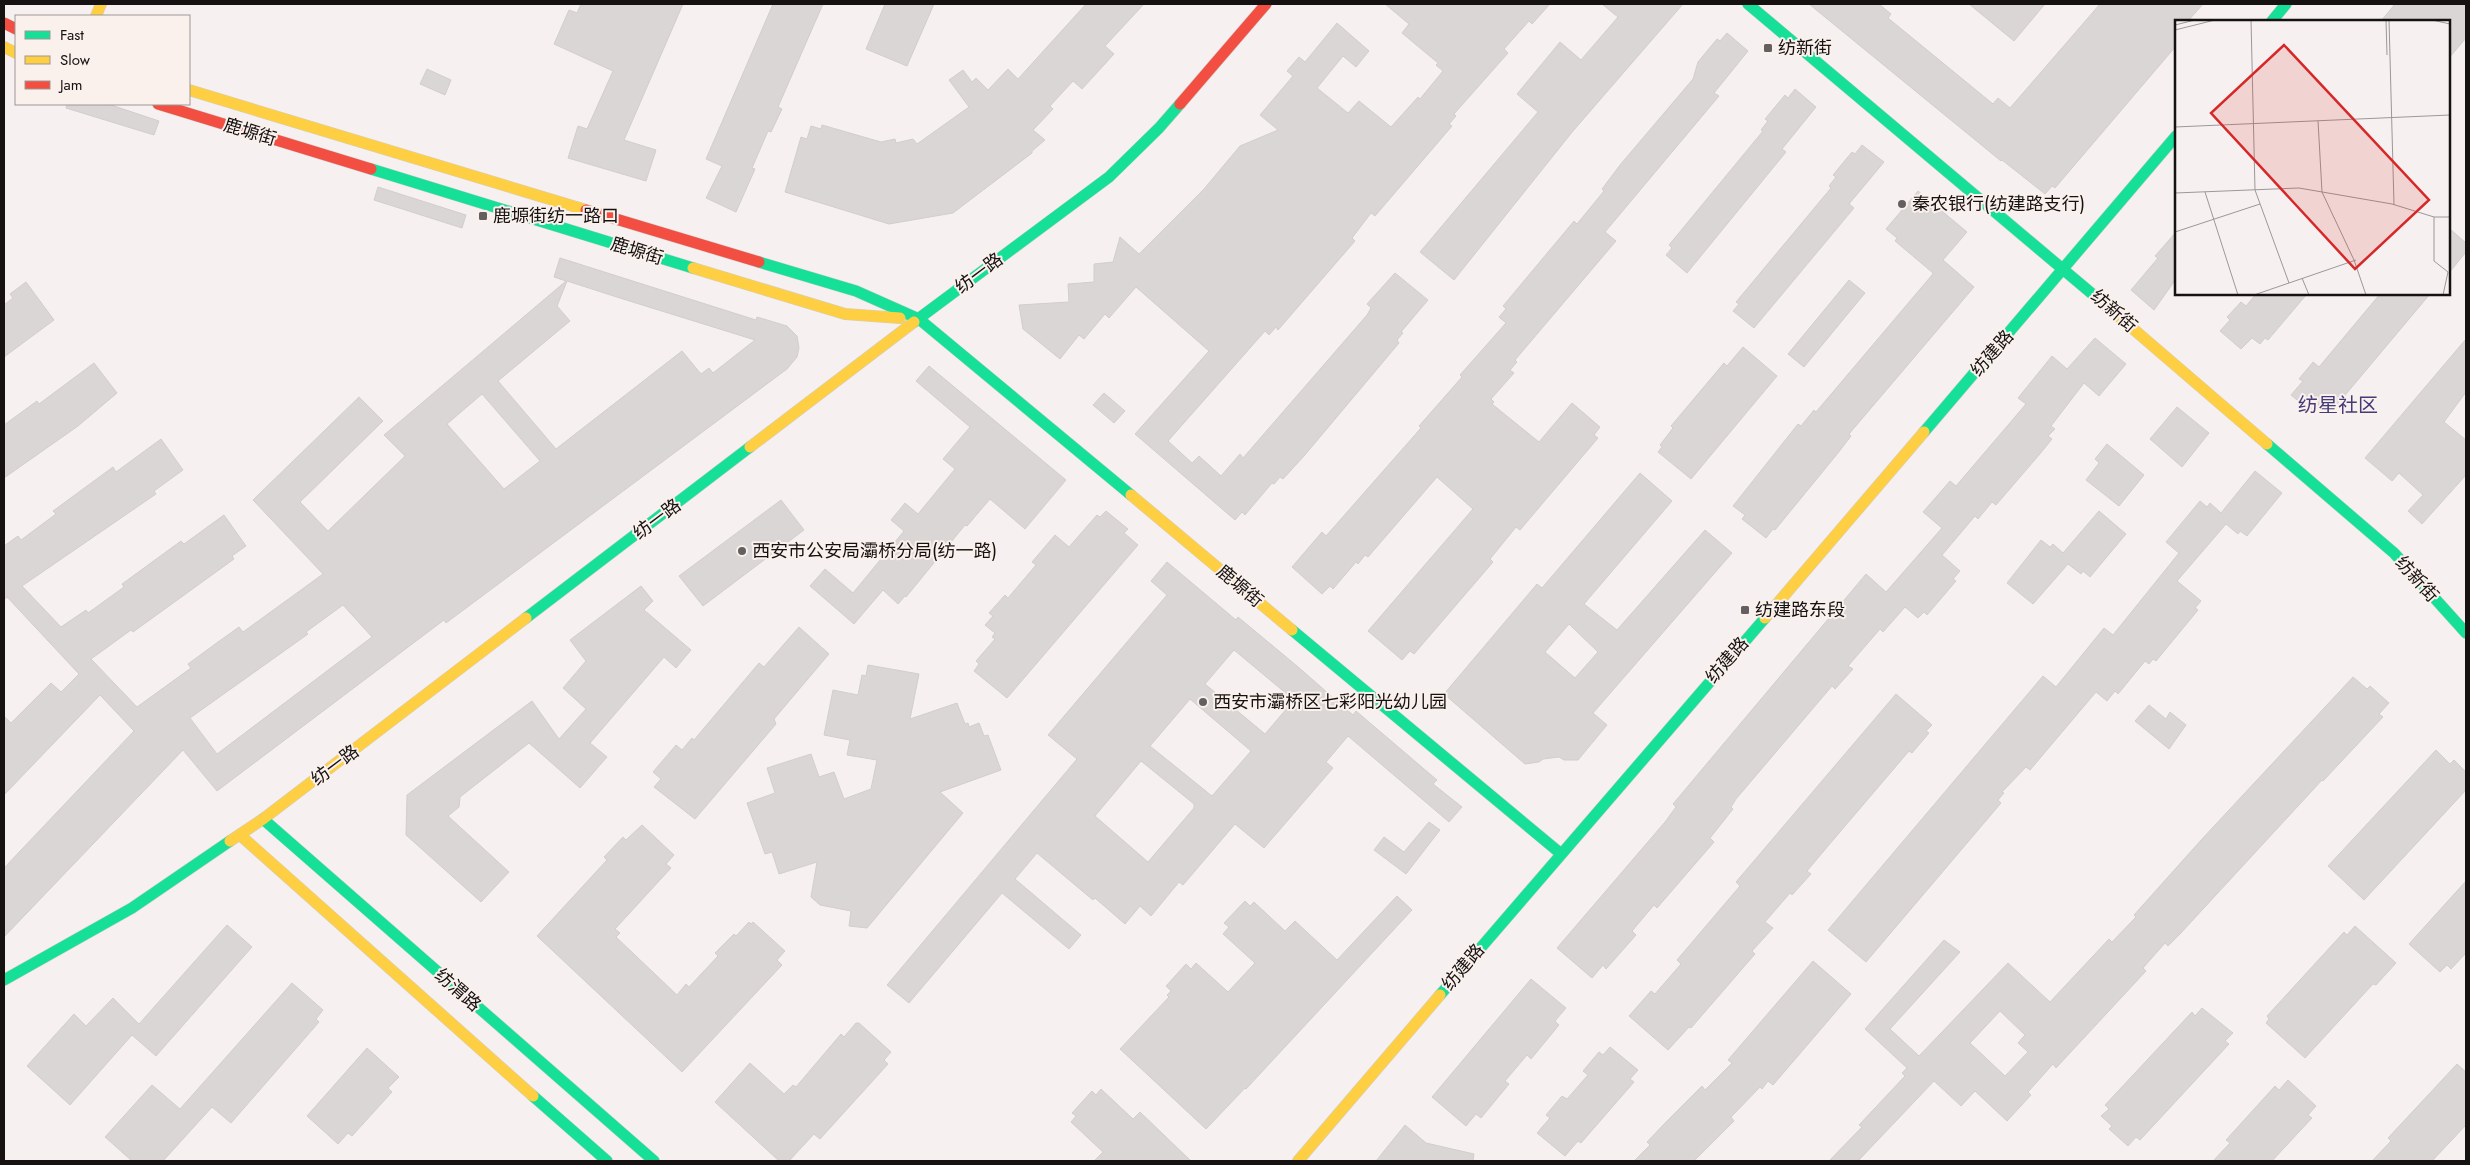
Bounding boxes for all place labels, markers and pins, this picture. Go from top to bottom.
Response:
place label: 纺新街 [1778,35,1832,61]
marker: 纺新街 [1762,42,1774,54]
place label: 秦农银行(纺建路支行) [1912,191,2085,217]
marker: 秦农银行(纺建路支行) [1896,198,1908,210]
place label: 鹿塬街纺一路口 [493,203,619,229]
marker: 鹿塬街纺一路口 [477,210,489,222]
place label: 西安市公安局灞桥分局(纺一路) [752,538,997,564]
marker: 西安市公安局灞桥分局(纺一路) [736,545,748,557]
place label: 纺建路东段 [1755,597,1845,623]
marker: 纺建路东段 [1739,604,1751,616]
place label: 西安市灞桥区七彩阳光幼儿园 [1213,689,1447,715]
marker: 西安市灞桥区七彩阳光幼儿园 [1197,696,1209,708]

